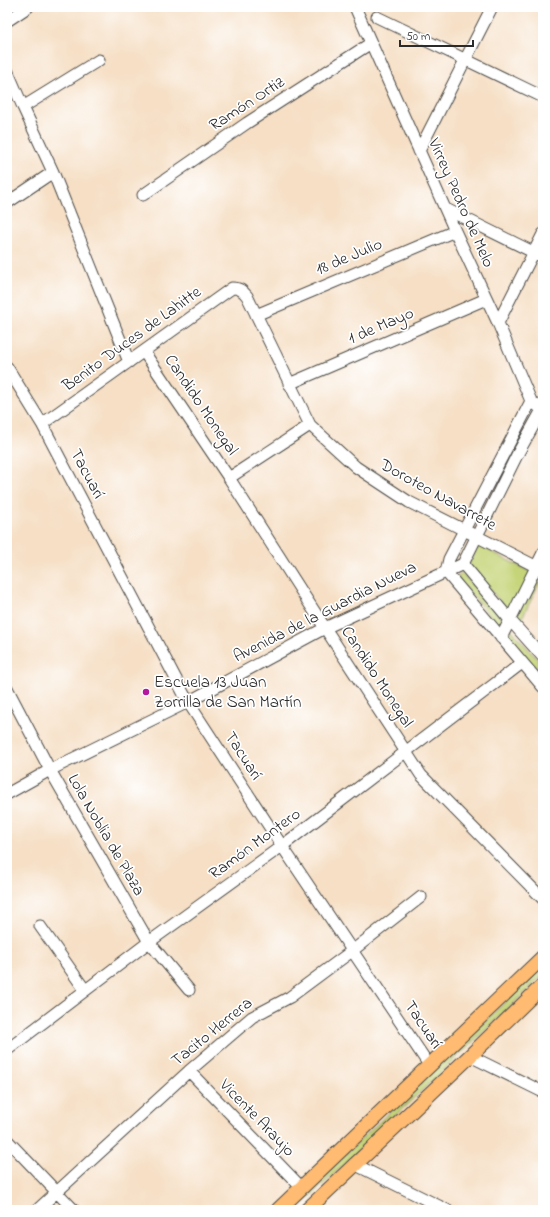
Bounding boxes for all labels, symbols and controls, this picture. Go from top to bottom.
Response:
scale bar [400,22,473,48]
text: 50 m [406,28,430,46]
street label: Ramón Ortiz [204,70,290,138]
street label: Virrey Pedro de Melo [420,133,501,272]
street label: 18 de Julio [312,232,386,282]
street label: Benito Duces de Lahitte [56,280,207,399]
street label: 1 de Mayo [344,301,418,352]
street label: Candido Monegal [156,350,244,462]
street label: Tacuarí [63,444,111,504]
street label: Doroteo Navarrete [374,452,501,538]
street label: Avenida de la Guardia Nueva [229,555,421,669]
street label: Candido Monegal [333,621,419,734]
place label: Escuela 13 Juan Zorrilla de San Martín [154,670,301,715]
marker: Escuela 13 Juan Zorrilla de San Martín [141,687,151,697]
street label: Tacuarí [218,727,268,785]
street label: Lola Noblia de Plaza [61,769,151,901]
street label: Ramón Montero [204,802,306,886]
street label: Tacito Herrera [166,991,258,1073]
street label: Tacuarí [398,996,448,1054]
street label: Vicente Araujo [213,1073,301,1163]

